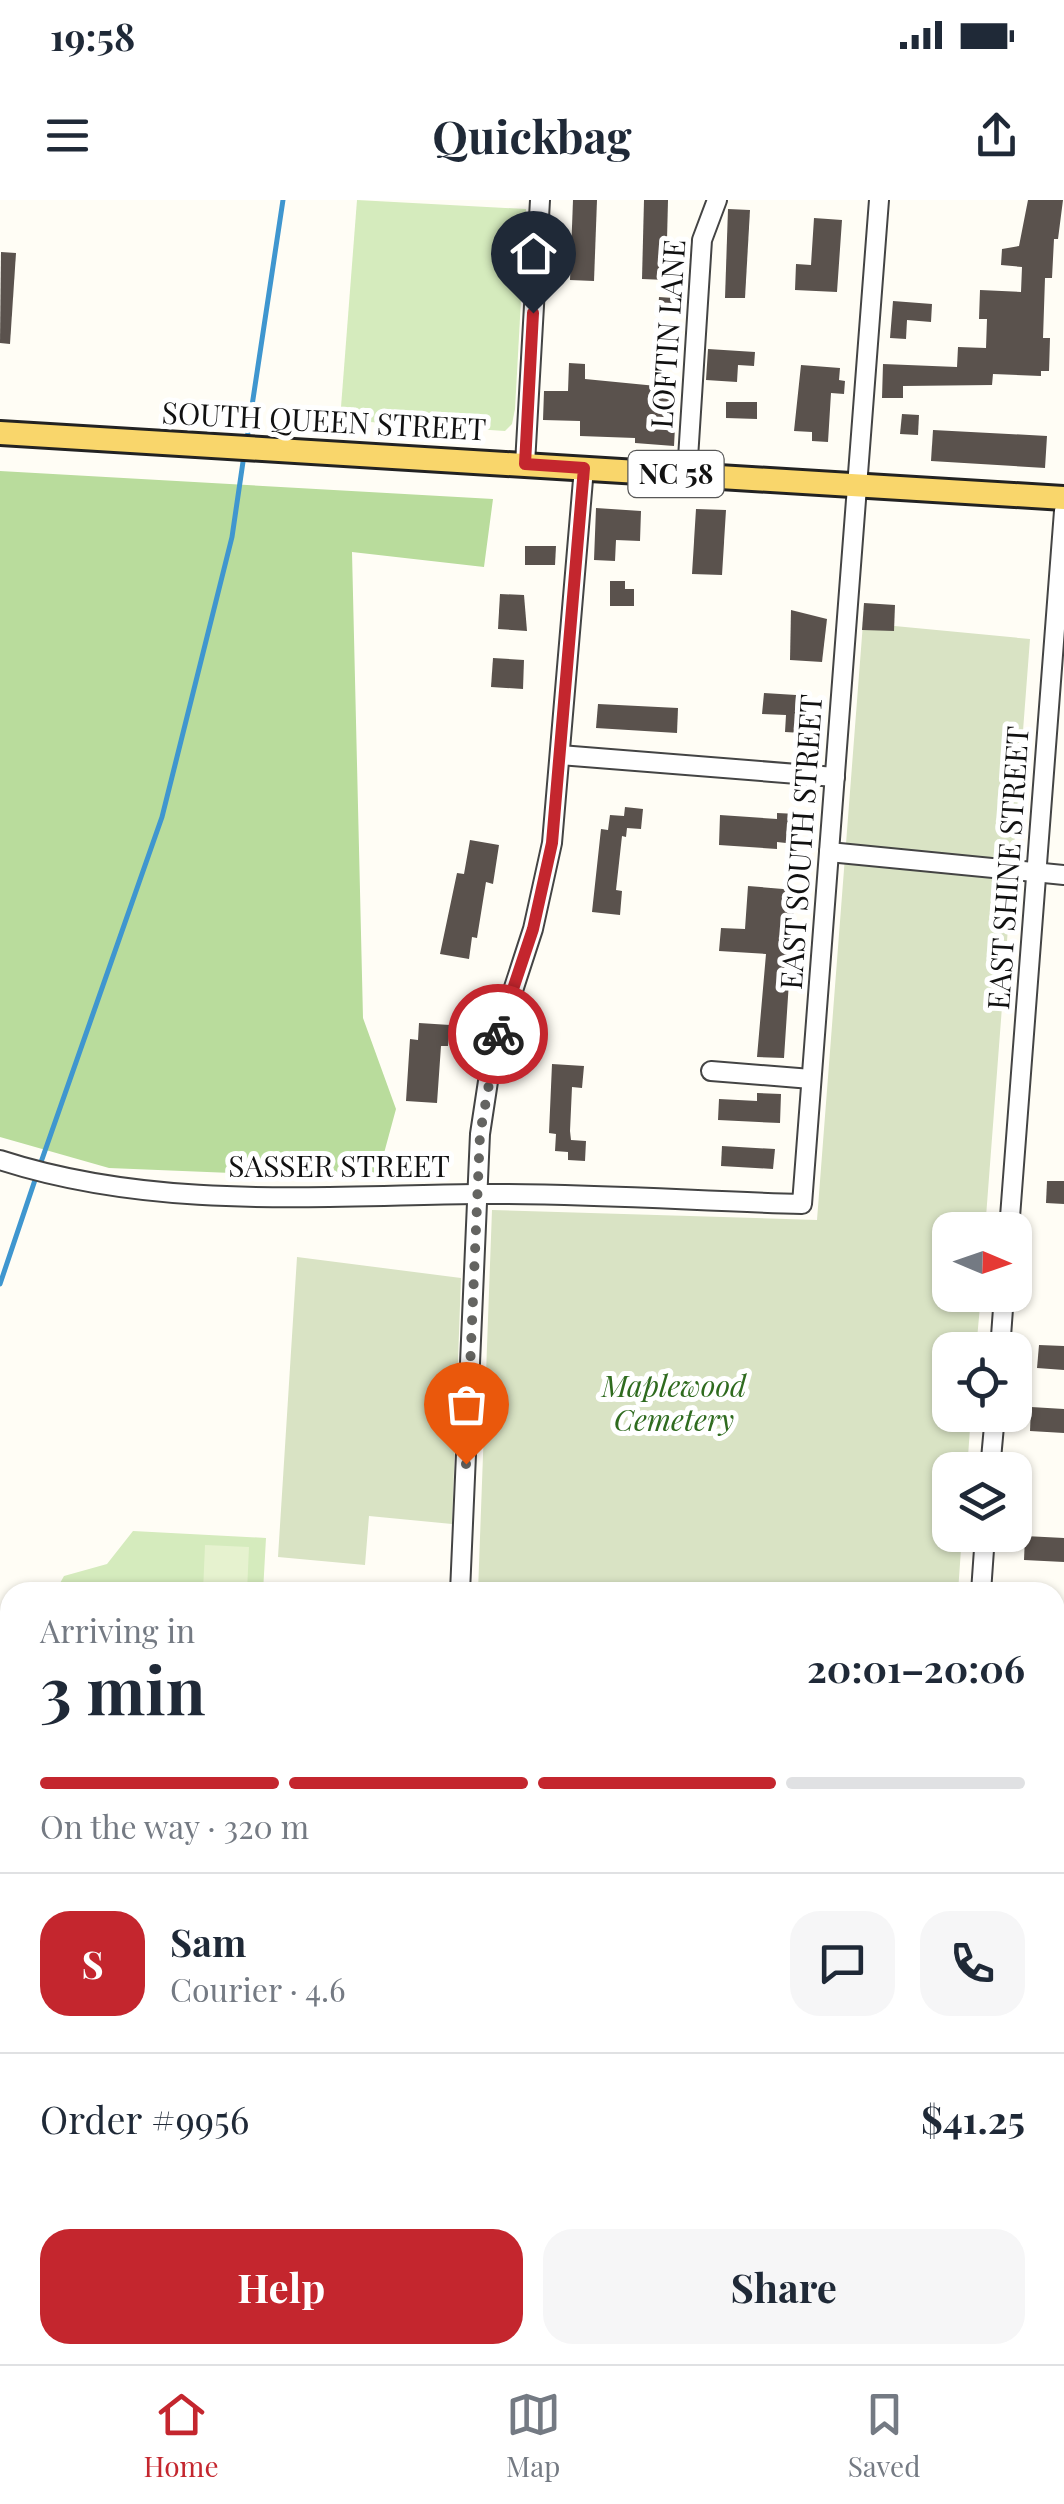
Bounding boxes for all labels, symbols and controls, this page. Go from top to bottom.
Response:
text: 19:58 [50,10,135,61]
text: Quickbag [432,105,632,165]
icon: menu [40,108,95,163]
icon: share [969,108,1024,163]
pin [491,211,576,314]
icon: home [506,226,561,281]
street label: LOFTIN LANE [640,238,694,430]
street label: SOUTH QUEEN STREET [161,392,487,448]
road number: NC 58 [628,451,724,497]
street label: EAST SOUTH STREET [770,693,830,991]
street label: EAST SHINE STREET [977,725,1037,1011]
courier [448,984,548,1084]
icon: bike [471,1007,526,1062]
street label: SASSER STREET [228,1145,450,1185]
north arrow [932,1212,1032,1312]
map controls [932,1212,1032,1552]
button: locate [932,1332,1032,1432]
pin [424,1362,509,1465]
park label: Maplewood Cemetery [600,1365,747,1439]
icon: bag [439,1377,494,1432]
button: layers [932,1452,1032,1552]
text: Arriving in [40,1608,195,1651]
text: 20:01–20:06 [807,1642,1025,1693]
text: 3 min [40,1645,206,1731]
text: On the way · 320 m [40,1804,309,1847]
button: chat [790,1911,895,2016]
button: phone [920,1911,1025,2016]
text: Sam [170,1916,246,1967]
text: S [81,1938,104,1989]
text: Courier · 4.6 [170,1967,346,2010]
text: Order #9956 [40,2093,250,2144]
text: $41.25 [921,2093,1025,2144]
button: Help [40,2229,523,2344]
button: Share [543,2229,1025,2344]
tab: Home [144,2387,219,2484]
tab: Map [506,2387,561,2484]
tab: Saved [848,2387,920,2484]

